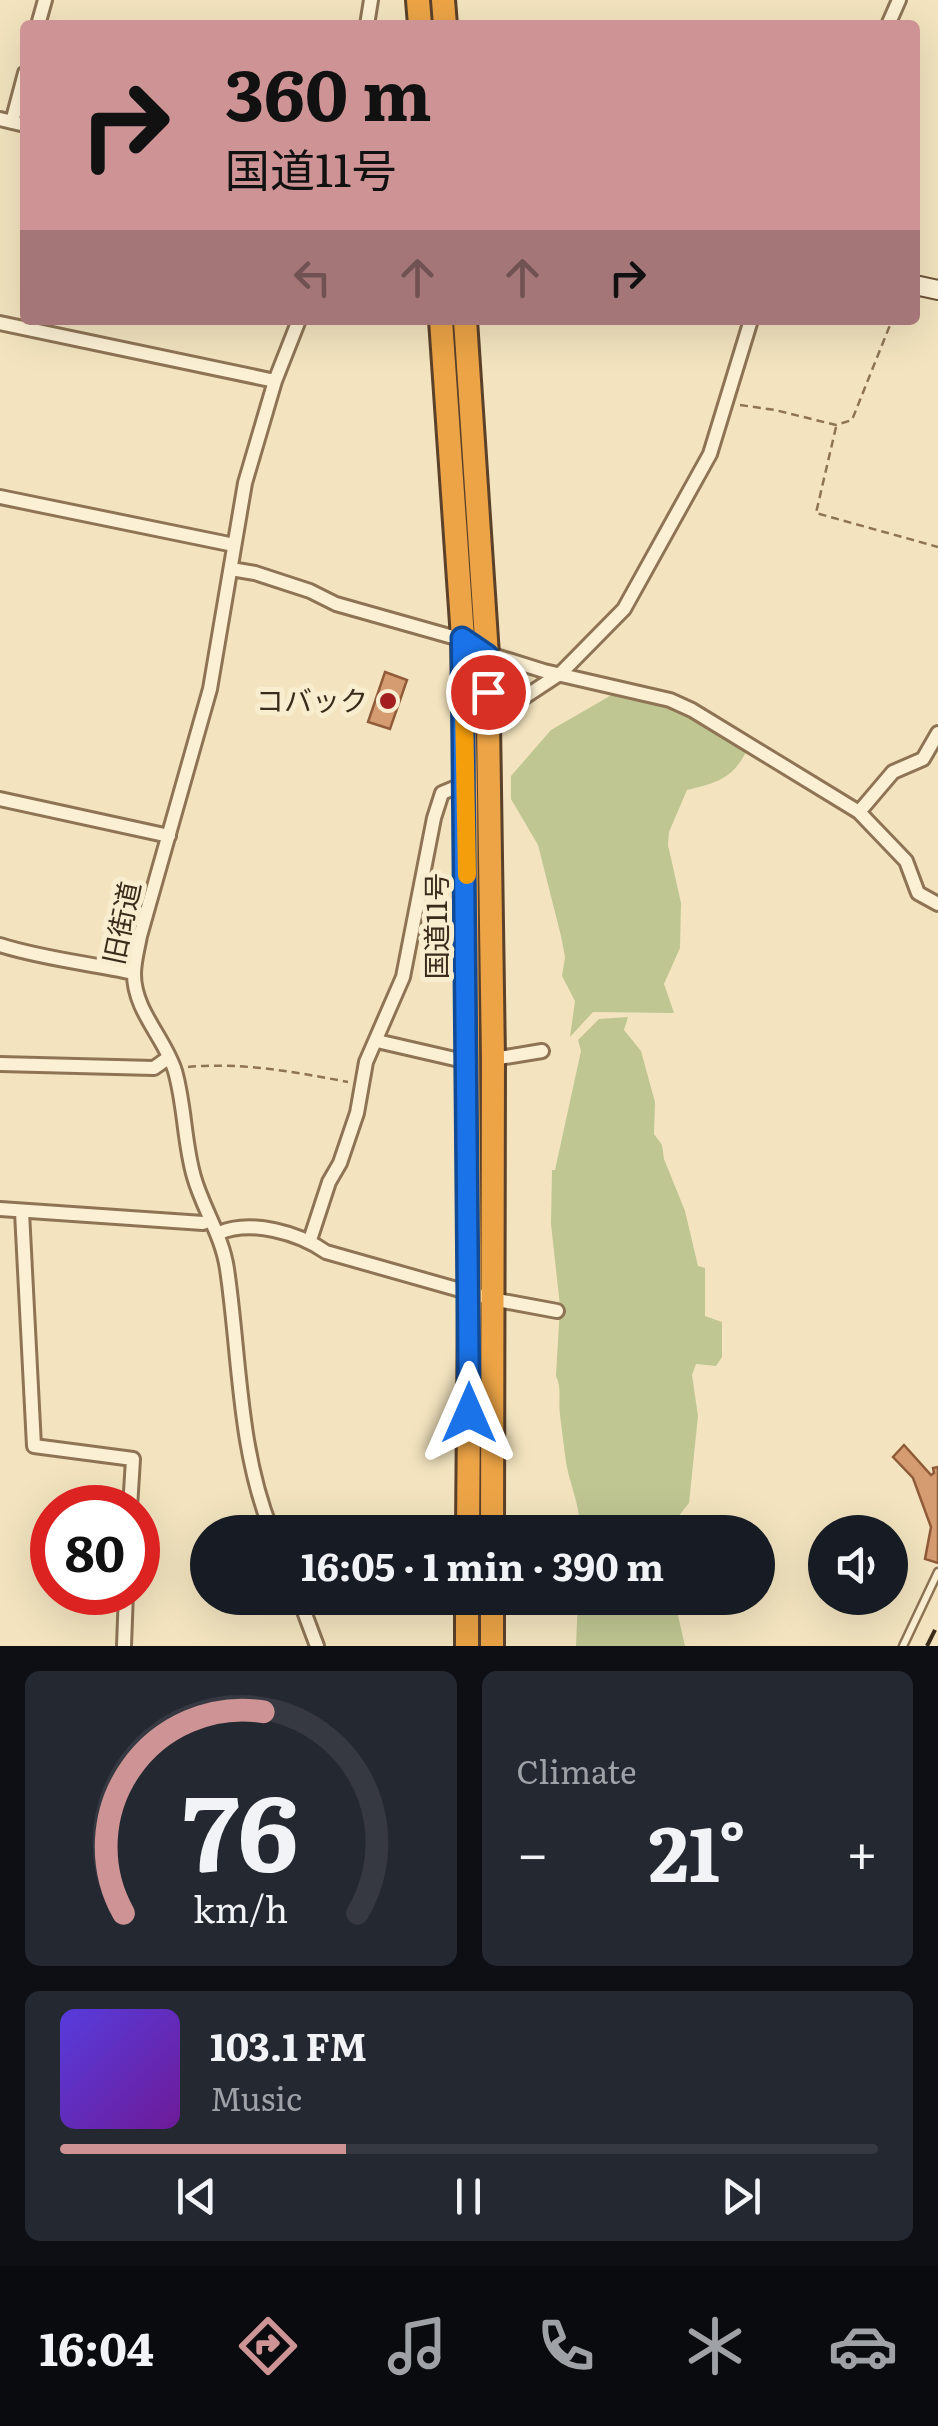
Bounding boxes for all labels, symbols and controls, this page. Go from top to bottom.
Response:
text: 360 m [225,39,432,143]
icon: right [60,60,190,190]
text: 国道11号 [225,134,397,201]
icon: left [285,250,340,305]
icon: ahead [390,250,445,305]
icon: ahead [495,250,550,305]
icon: right [600,250,655,305]
pin [446,650,531,735]
icon: arrive [461,665,516,720]
place label: コバック [256,678,368,720]
marker: コバック [377,690,399,712]
street label: 国道11号 [414,873,456,979]
street label: 旧街道 [91,877,149,968]
position arrow [417,1361,521,1465]
speed limit sign: 80 [30,1485,160,1615]
map controls [808,1515,908,1615]
button: sound [808,1515,908,1615]
text: 16:05 · 1 min · 390 m [301,1536,664,1593]
text: Climate [517,1746,637,1794]
text: 76 [183,1748,299,1903]
text: 21° [648,1794,746,1905]
text: − [517,1809,549,1891]
text: + [846,1809,878,1891]
text: km/h [193,1881,288,1934]
text: 103.1 FM [210,2016,367,2073]
text: Music [210,2073,302,2121]
icon: previous [169,2169,224,2224]
icon: pause [441,2169,496,2224]
icon: next [714,2169,769,2224]
icon: directions [233,2311,303,2381]
icon: music [382,2311,452,2381]
icon: phone [531,2311,601,2381]
icon: climate [680,2311,750,2381]
icon: car [828,2311,898,2381]
text: 16:04 [39,2313,154,2380]

